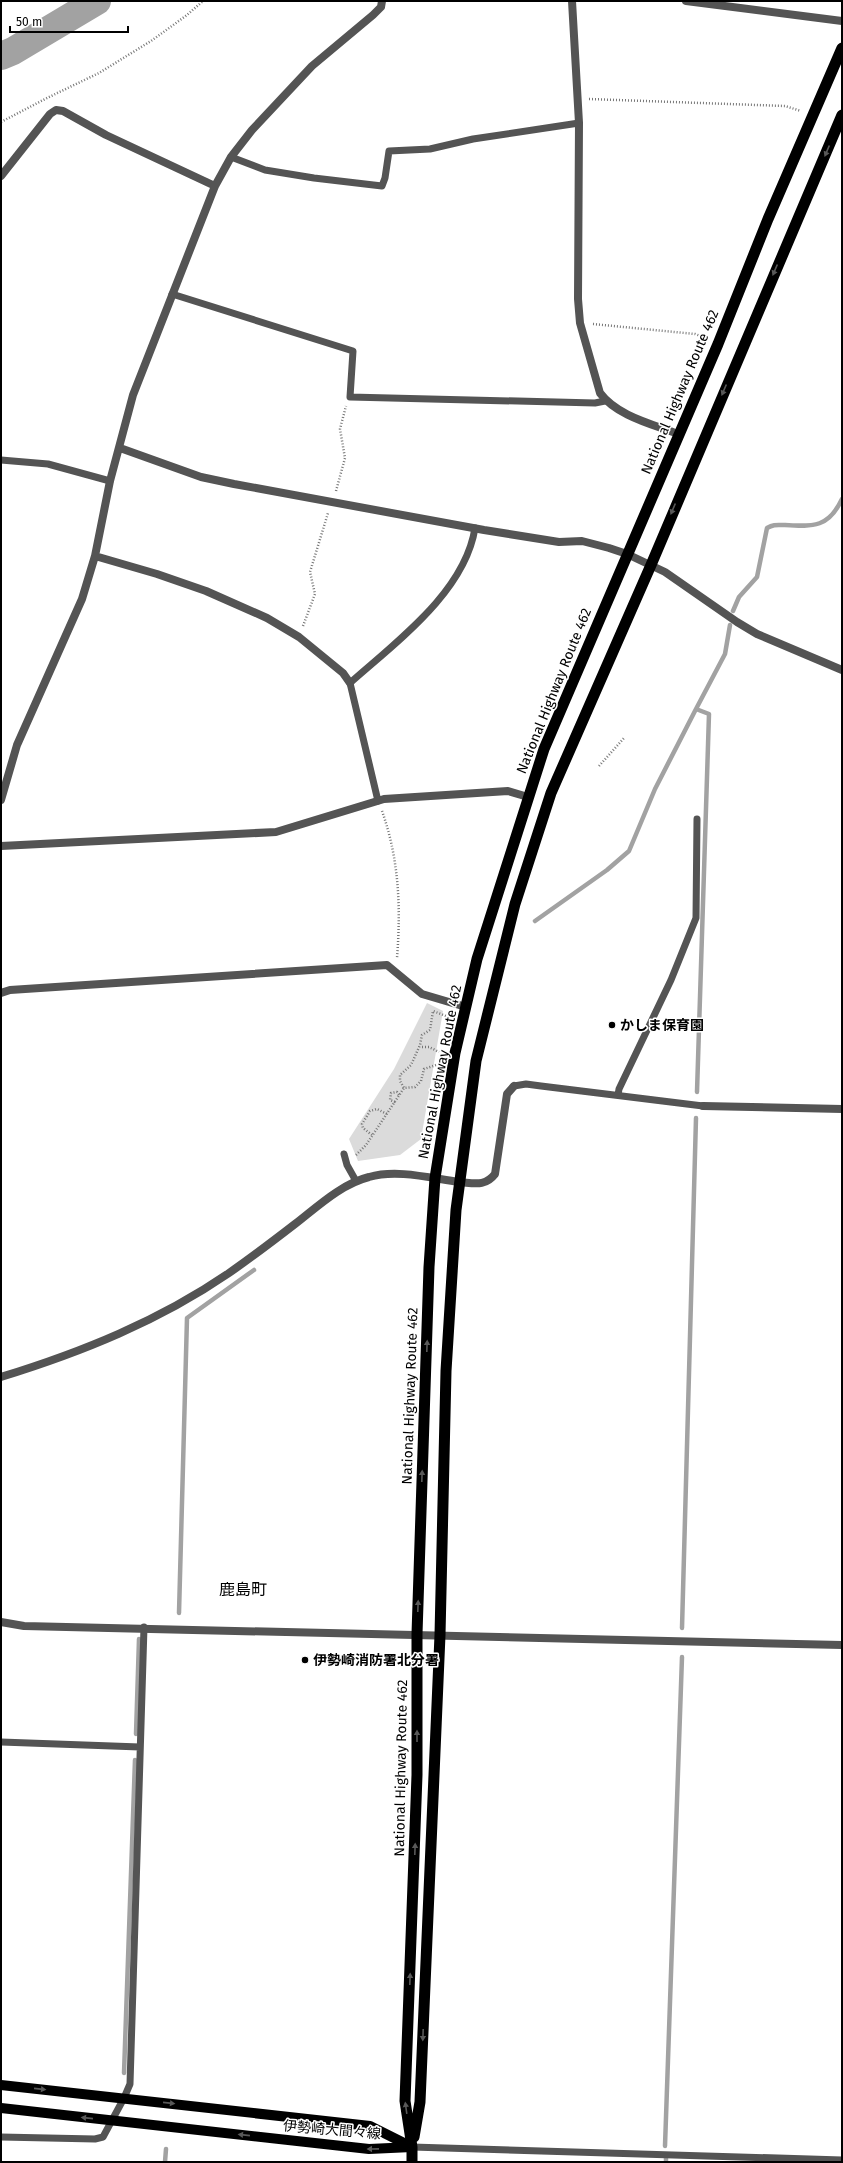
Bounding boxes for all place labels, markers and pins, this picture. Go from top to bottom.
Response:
place label: かしま保育園 [620,1017,704,1034]
marker: かしま保育園 [607,1020,617,1030]
place label: 伊勢崎消防署北分署 [313,1652,439,1669]
marker: 伊勢崎消防署北分署 [300,1655,310,1665]

